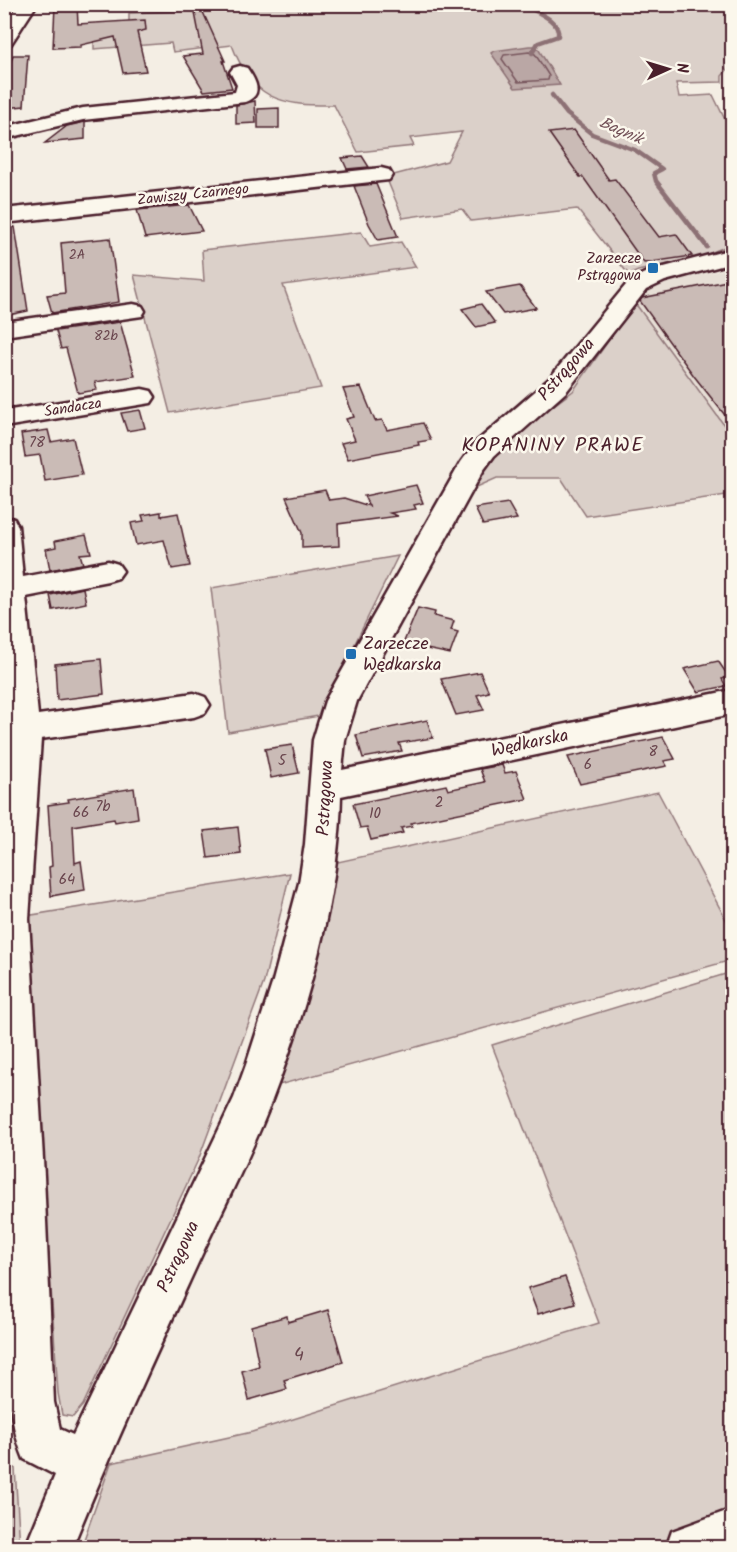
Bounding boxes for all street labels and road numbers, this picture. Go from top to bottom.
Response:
street label: Zawiszy Czarnego [136,177,250,213]
street label: Pstrągowa [531,332,603,408]
street label: Sandacza [43,392,103,424]
street label: Wędkarska [489,722,571,766]
street label: Pstrągowa [310,759,342,837]
street label: Pstrągowa [150,1216,208,1298]

